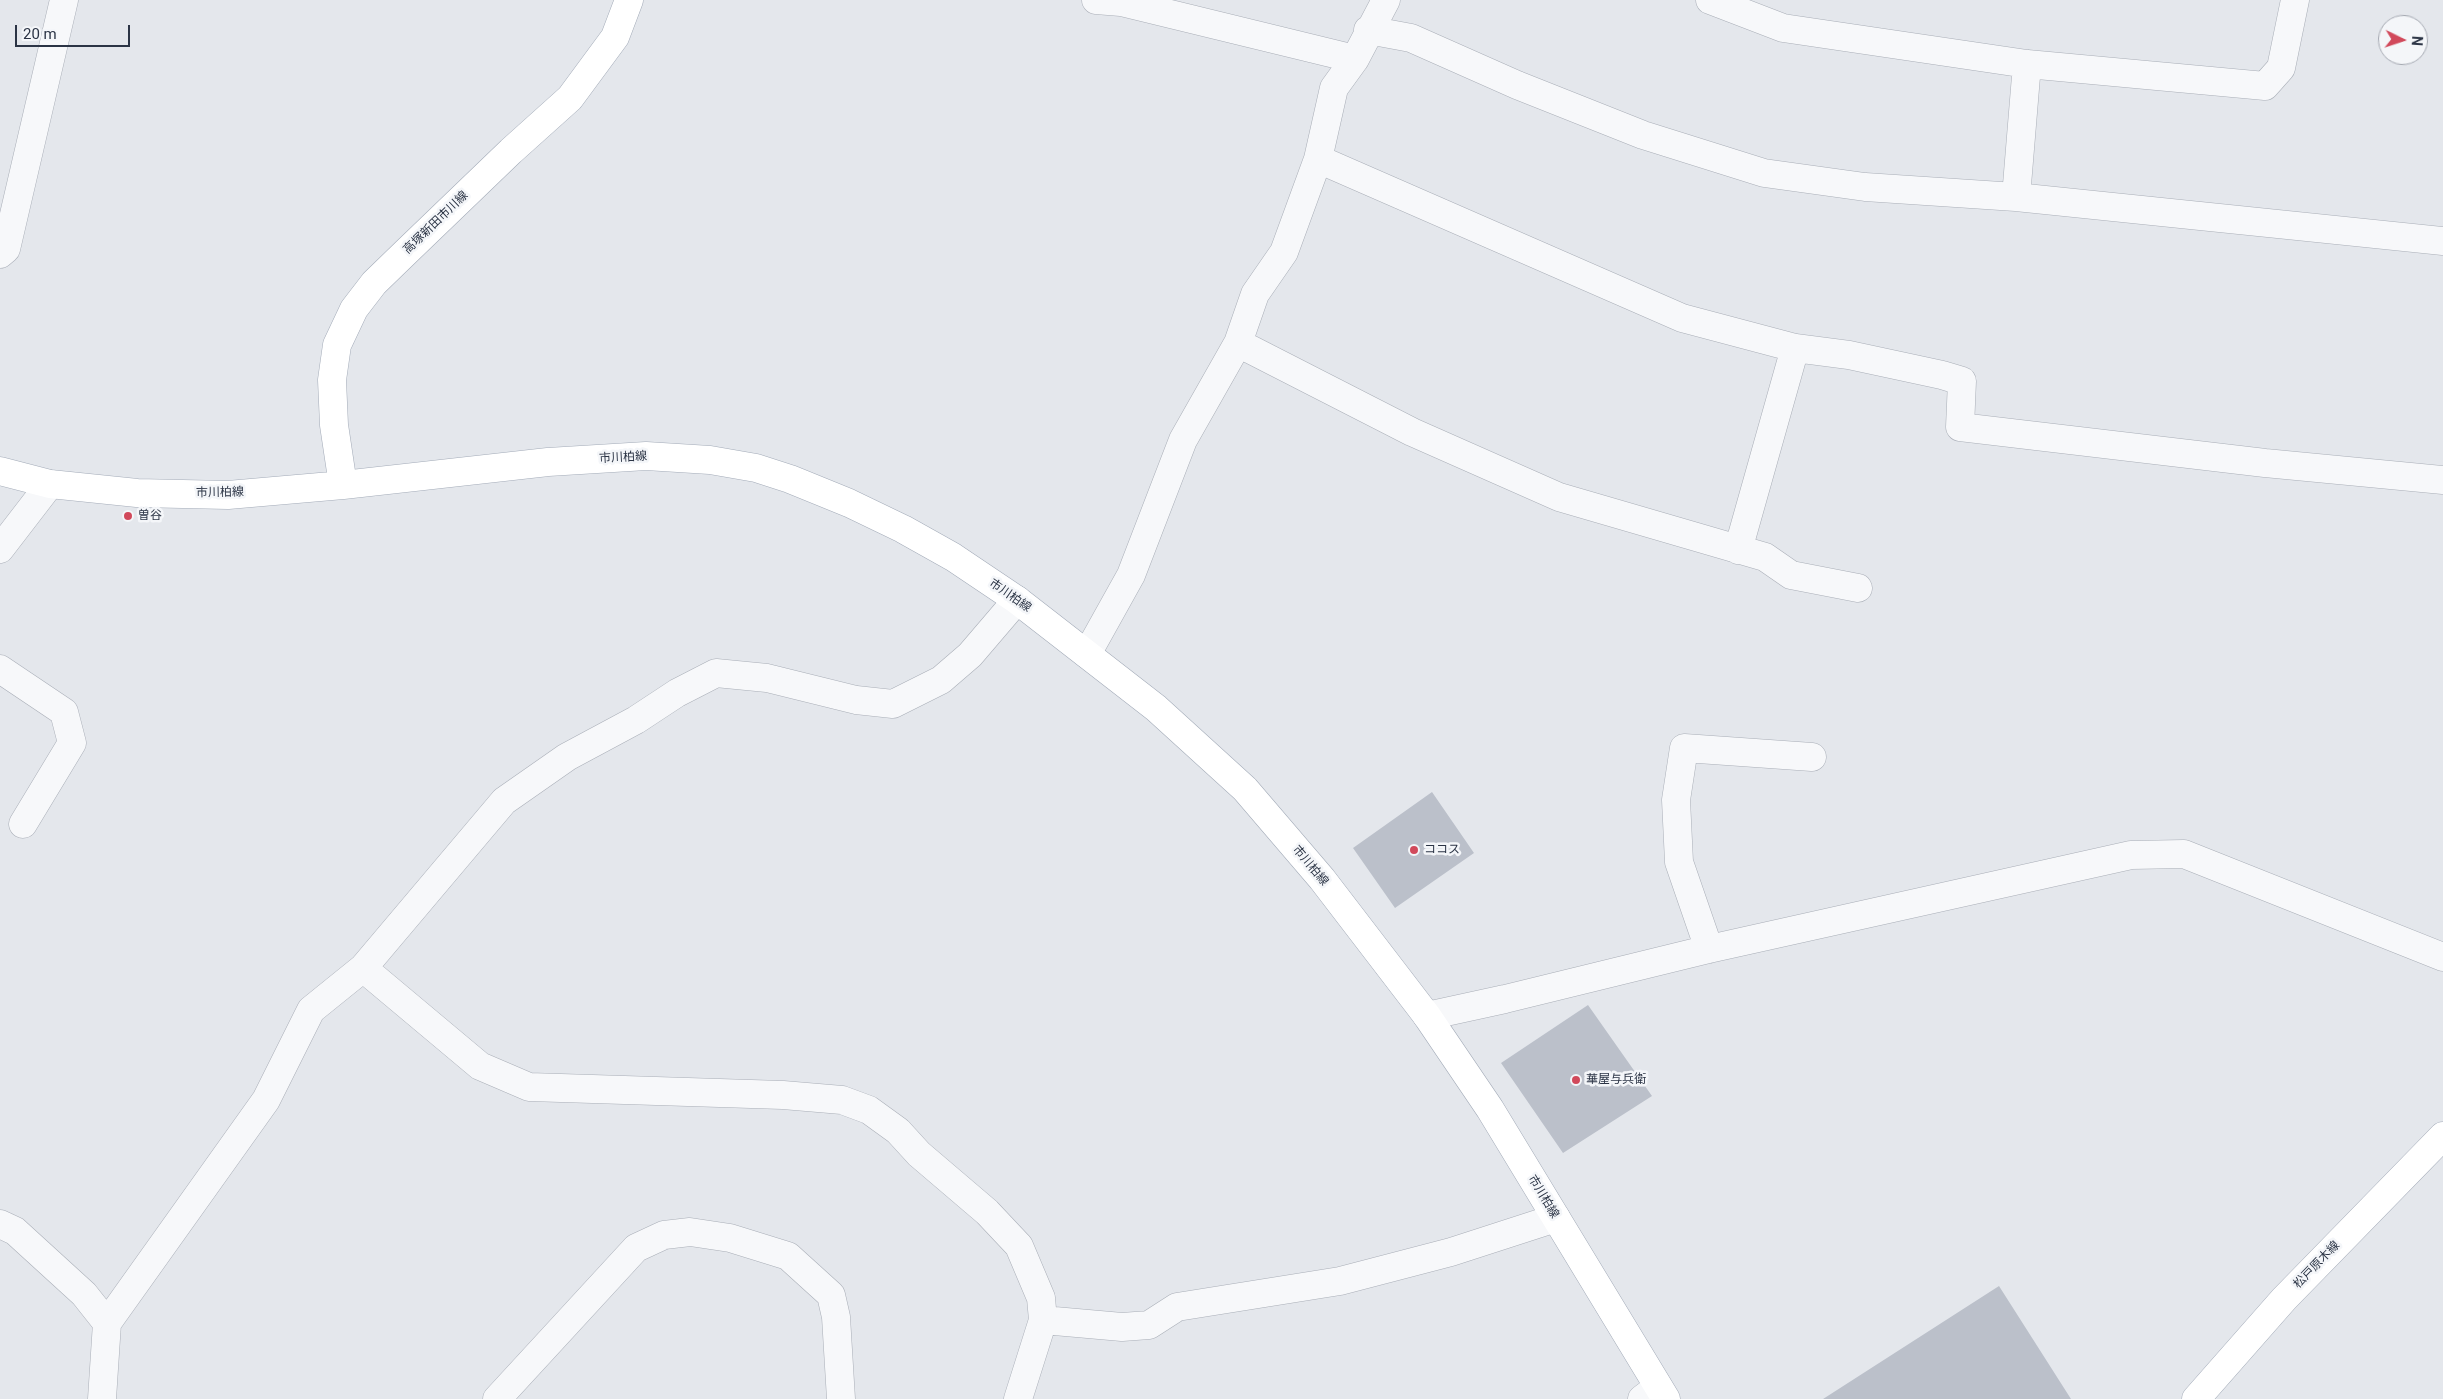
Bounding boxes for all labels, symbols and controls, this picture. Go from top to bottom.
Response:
scale bar [18,15,132,47]
north arrow [2378,15,2428,65]
text: 20 m [23,25,57,43]
text: N [2409,35,2425,46]
street label: 高塚新田市川線 [401,189,471,257]
street label: 市川柏線 [599,450,647,466]
street label: 市川柏線 [196,485,244,501]
place label: 曽谷 [138,509,162,523]
marker: 曽谷 [122,510,134,522]
street label: 市川柏線 [986,576,1034,616]
street label: 市川柏線 [1289,843,1331,889]
place label: ココス [1424,843,1460,857]
marker: ココス [1408,844,1420,856]
place label: 華屋与兵衛 [1586,1073,1646,1087]
marker: 華屋与兵衛 [1570,1074,1582,1086]
street label: 市川柏線 [1524,1173,1562,1221]
street label: 松戸原木線 [2291,1238,2343,1292]

